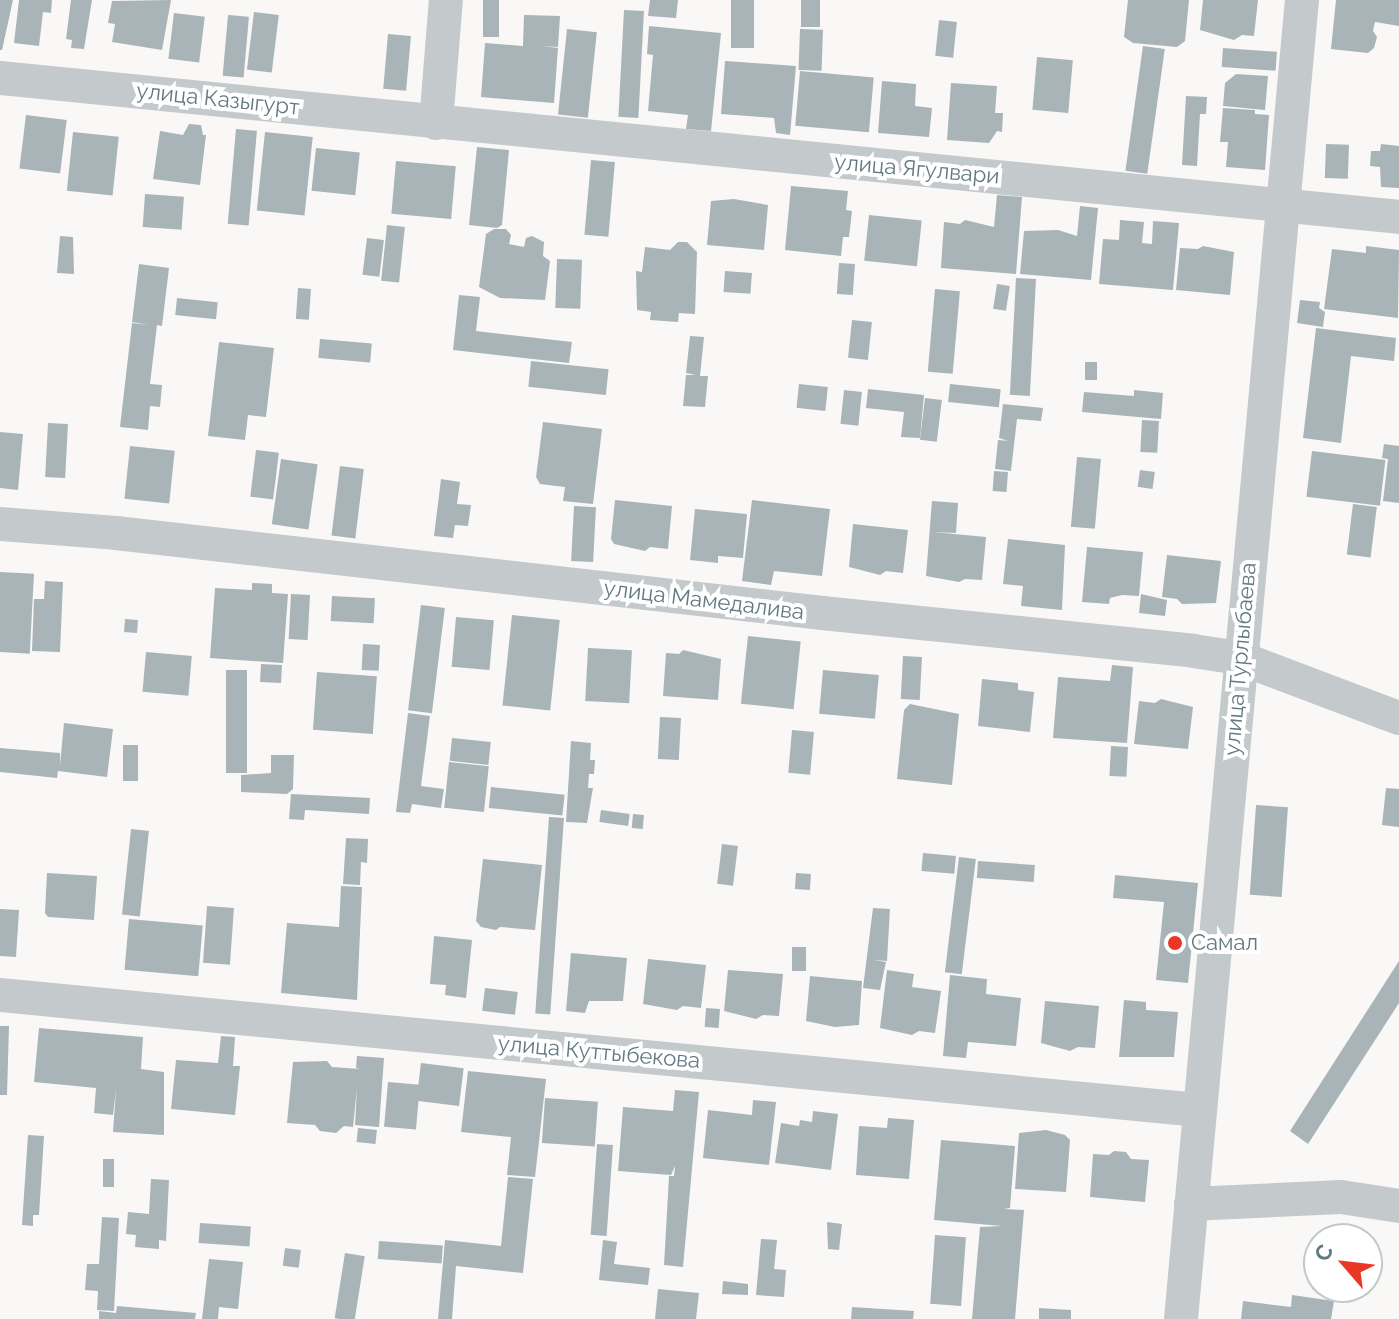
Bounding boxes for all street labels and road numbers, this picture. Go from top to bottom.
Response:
street label: улица Казыгурт [135,77,301,121]
street label: улица Ягулвари [833,149,1001,189]
street label: улица Турлыбаева [1218,561,1262,757]
street label: улица Мамедалива [602,575,806,625]
street label: улица Куттыбекова [497,1030,701,1074]

